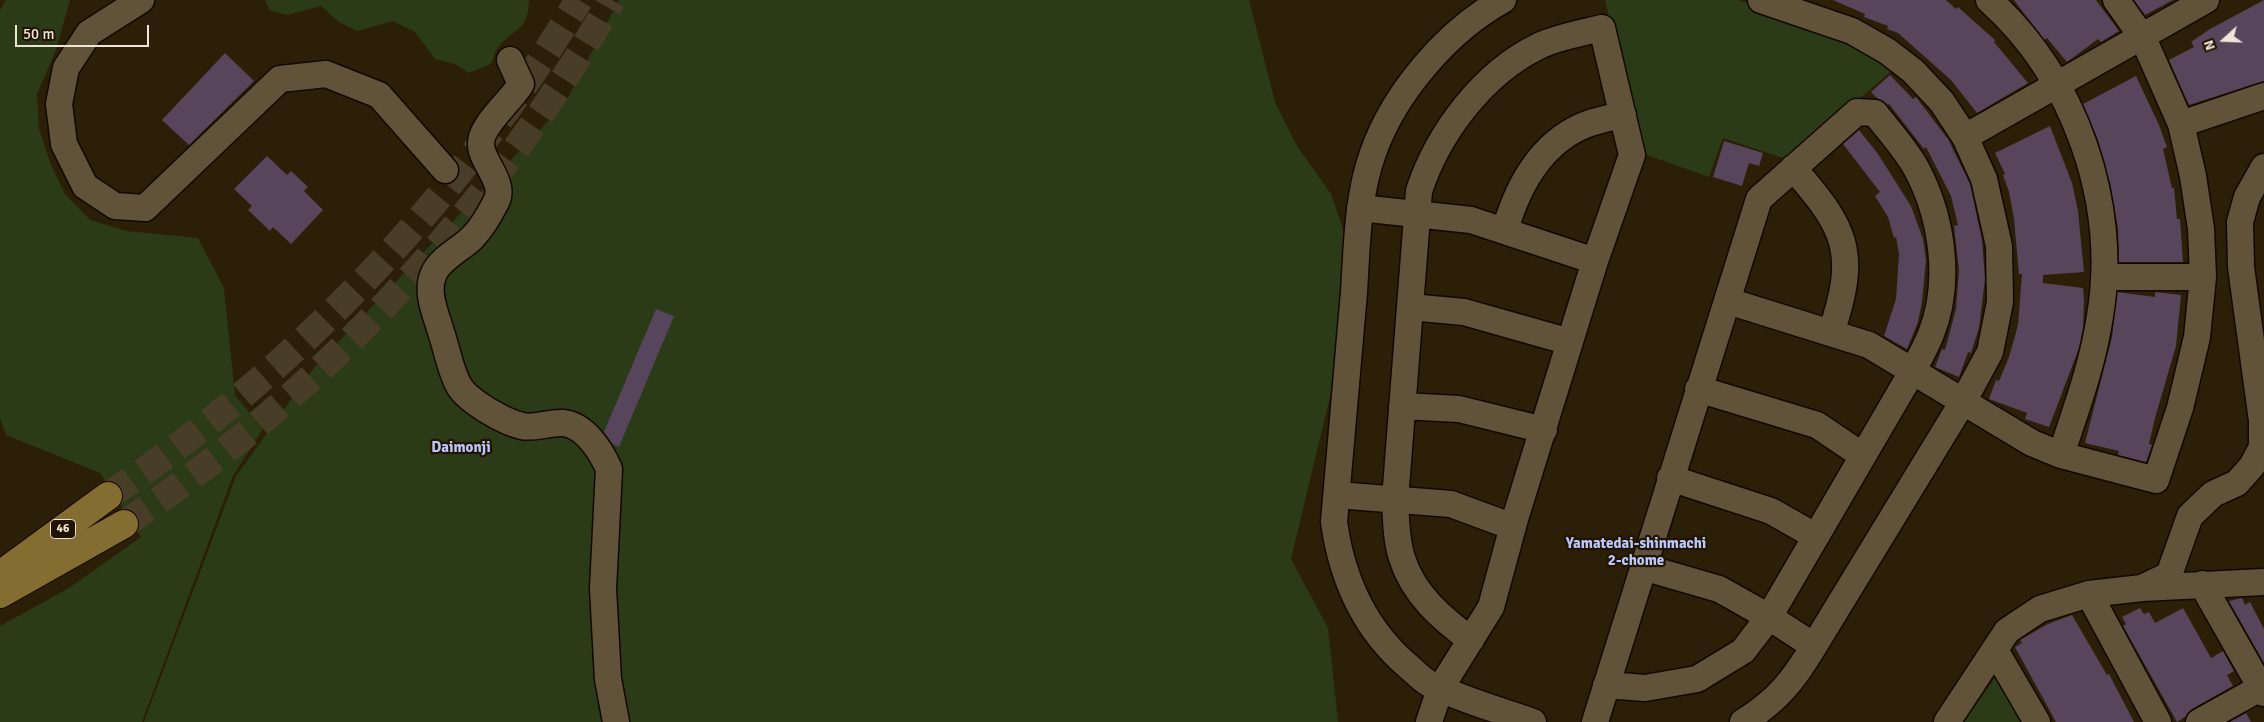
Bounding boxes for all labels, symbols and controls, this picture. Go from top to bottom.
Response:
scale bar [18,15,151,47]
north arrow [2199,15,2249,65]
text: 50 m [23,25,54,43]
text: N [2200,38,2219,53]
district label: Daimonji [431,439,491,457]
road number: 46 [50,520,76,538]
district label: Yamatedai-shinmachi 2-chome [1566,535,1706,570]

